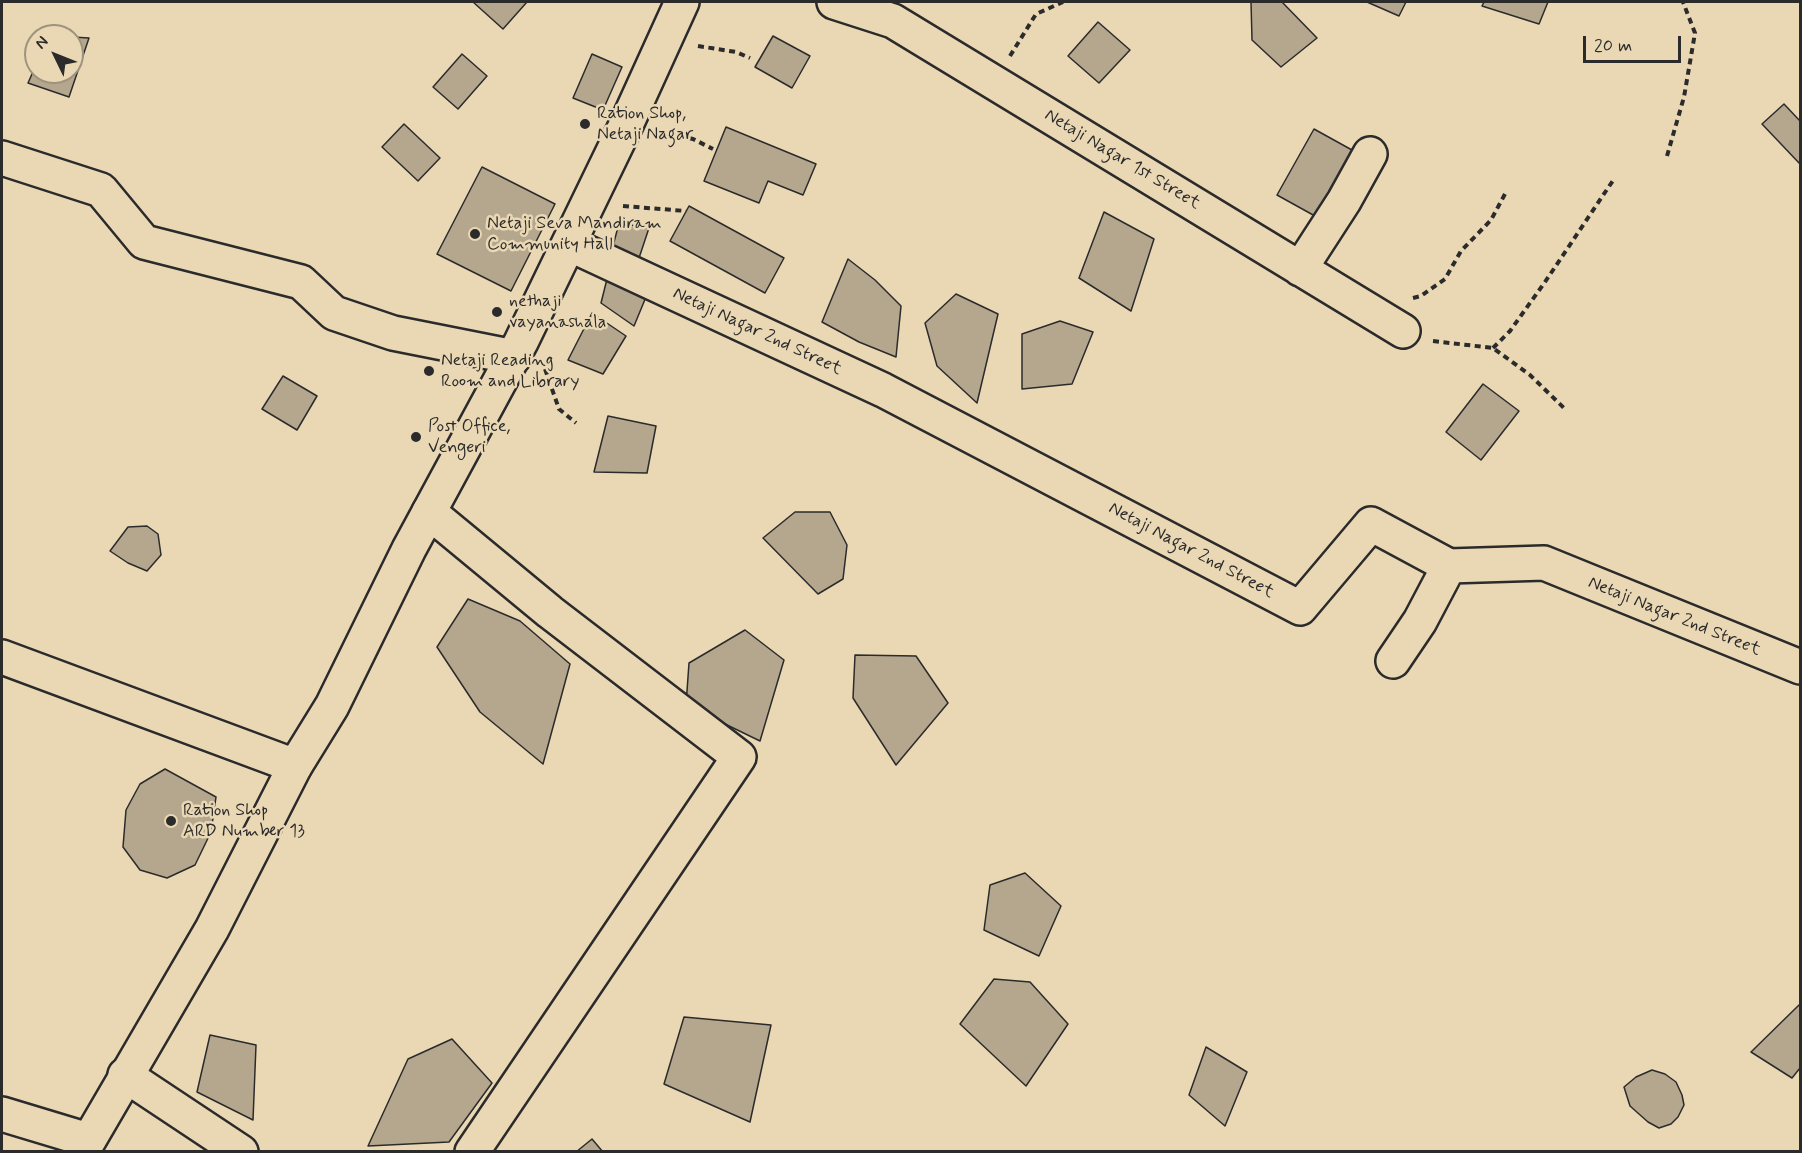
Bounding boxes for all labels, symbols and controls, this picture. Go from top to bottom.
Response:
north arrow [24,24,84,84]
scale bar [1586,24,1684,62]
text: N [31,32,53,54]
text: 20 m [1594,34,1632,58]
place label: Ration Shop, Netaji Nagar [597,103,693,146]
street label: Netaji Nagar 1st Street [1040,105,1204,215]
marker: Ration Shop, Netaji Nagar [578,117,592,131]
place label: Netaji Seva Mandiram Community Hall [487,213,662,256]
marker: Netaji Seva Mandiram Community Hall [468,227,482,241]
street label: Netaji Nagar 2nd Street [669,283,845,381]
place label: nethaji vayanashala [509,291,606,334]
marker: nethaji vayanashala [490,305,504,319]
place label: Netaji Reading Room and Library [441,350,580,392]
marker: Netaji Reading Room and Library [422,364,436,378]
place label: Post Office, Vengeri [428,416,510,458]
marker: Post Office, Vengeri [409,430,423,444]
street label: Netaji Nagar 2nd Street [1105,498,1277,604]
street label: Netaji Nagar 2nd Street [1585,572,1763,662]
place label: Ration Shop ARD Number 13 [183,800,305,842]
marker: Ration Shop ARD Number 13 [164,814,178,828]

